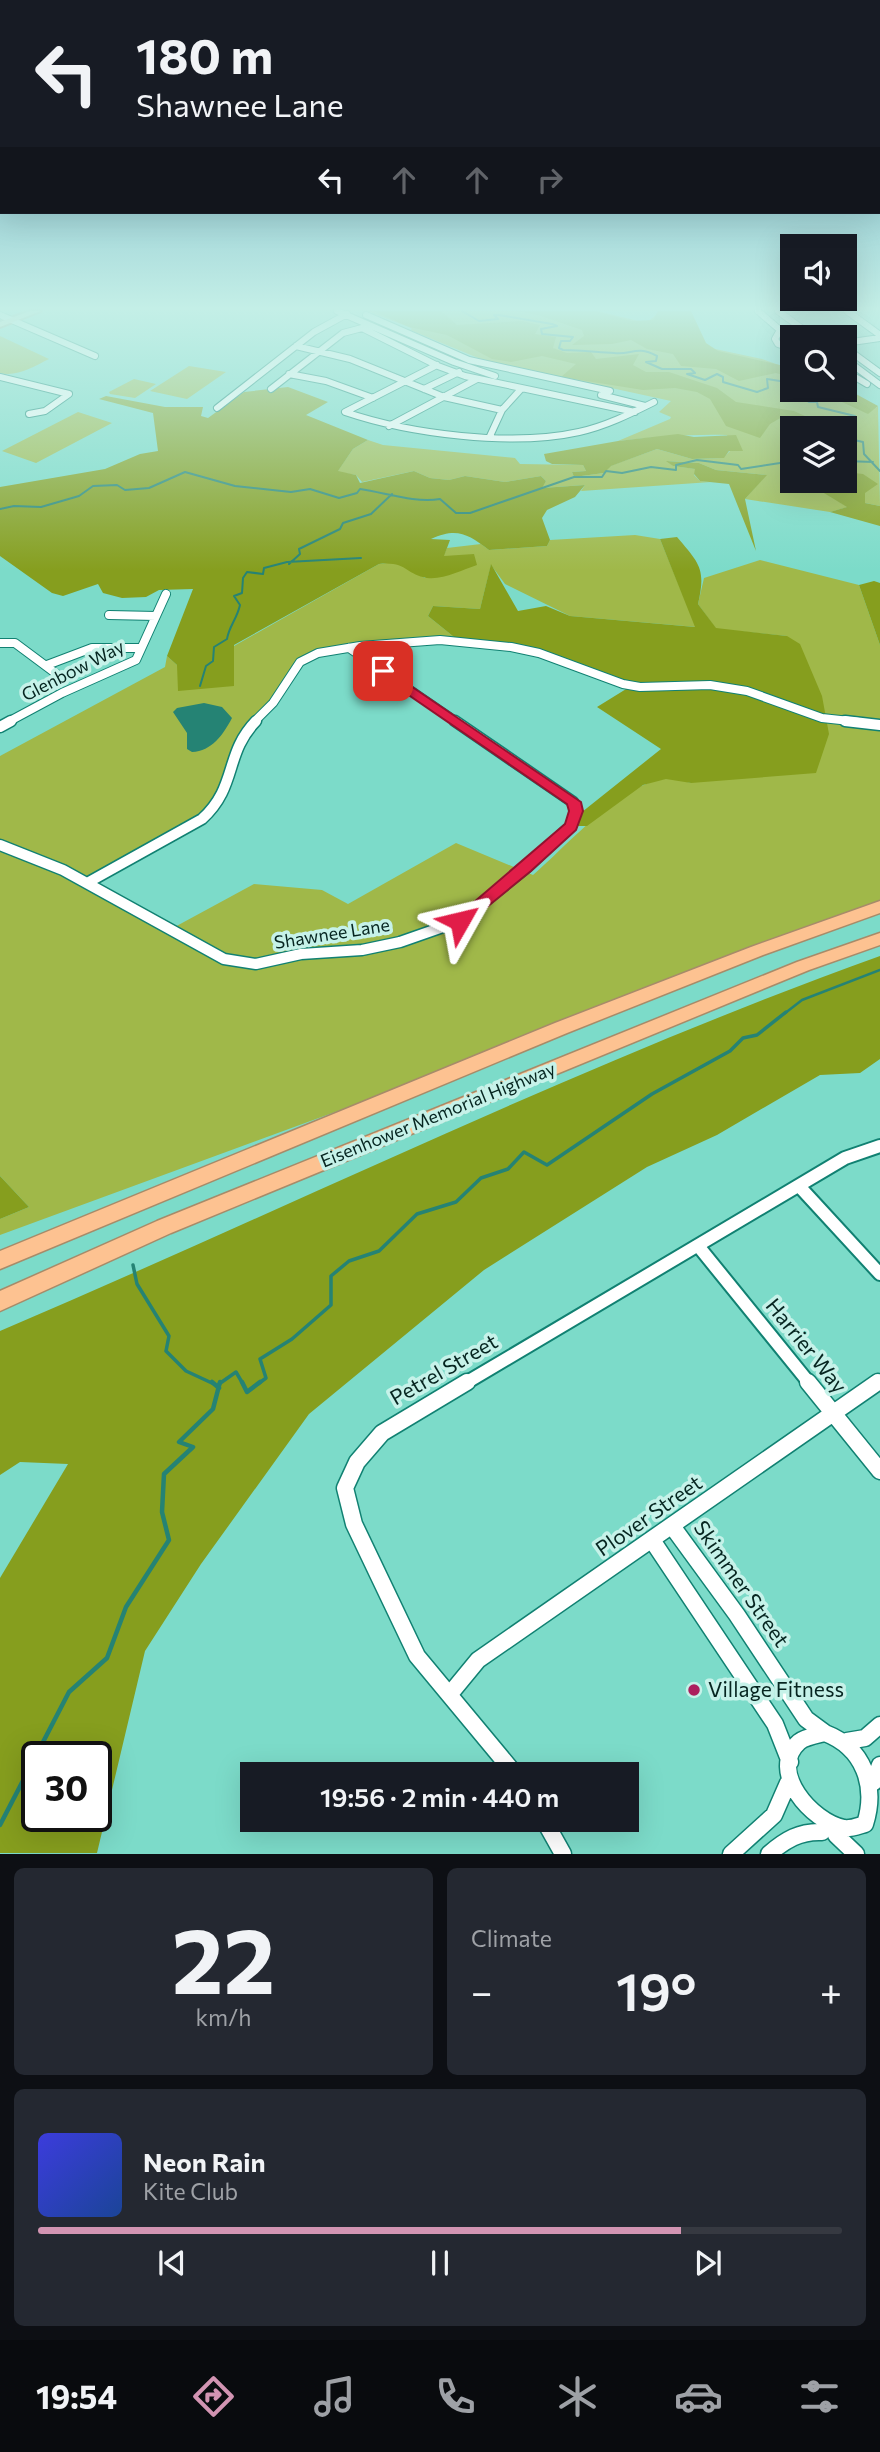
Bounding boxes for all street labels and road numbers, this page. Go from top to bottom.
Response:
street label: Glenbow Way [17,635,128,705]
street label: Shawnee Lane [272,913,391,953]
street label: Eisenhower Memorial Highway [317,1057,558,1171]
street label: Harrier Way [761,1293,853,1397]
street label: Petrel Street [385,1328,502,1410]
street label: Plover Street [590,1469,706,1561]
street label: Skimmer Street [689,1515,795,1651]

